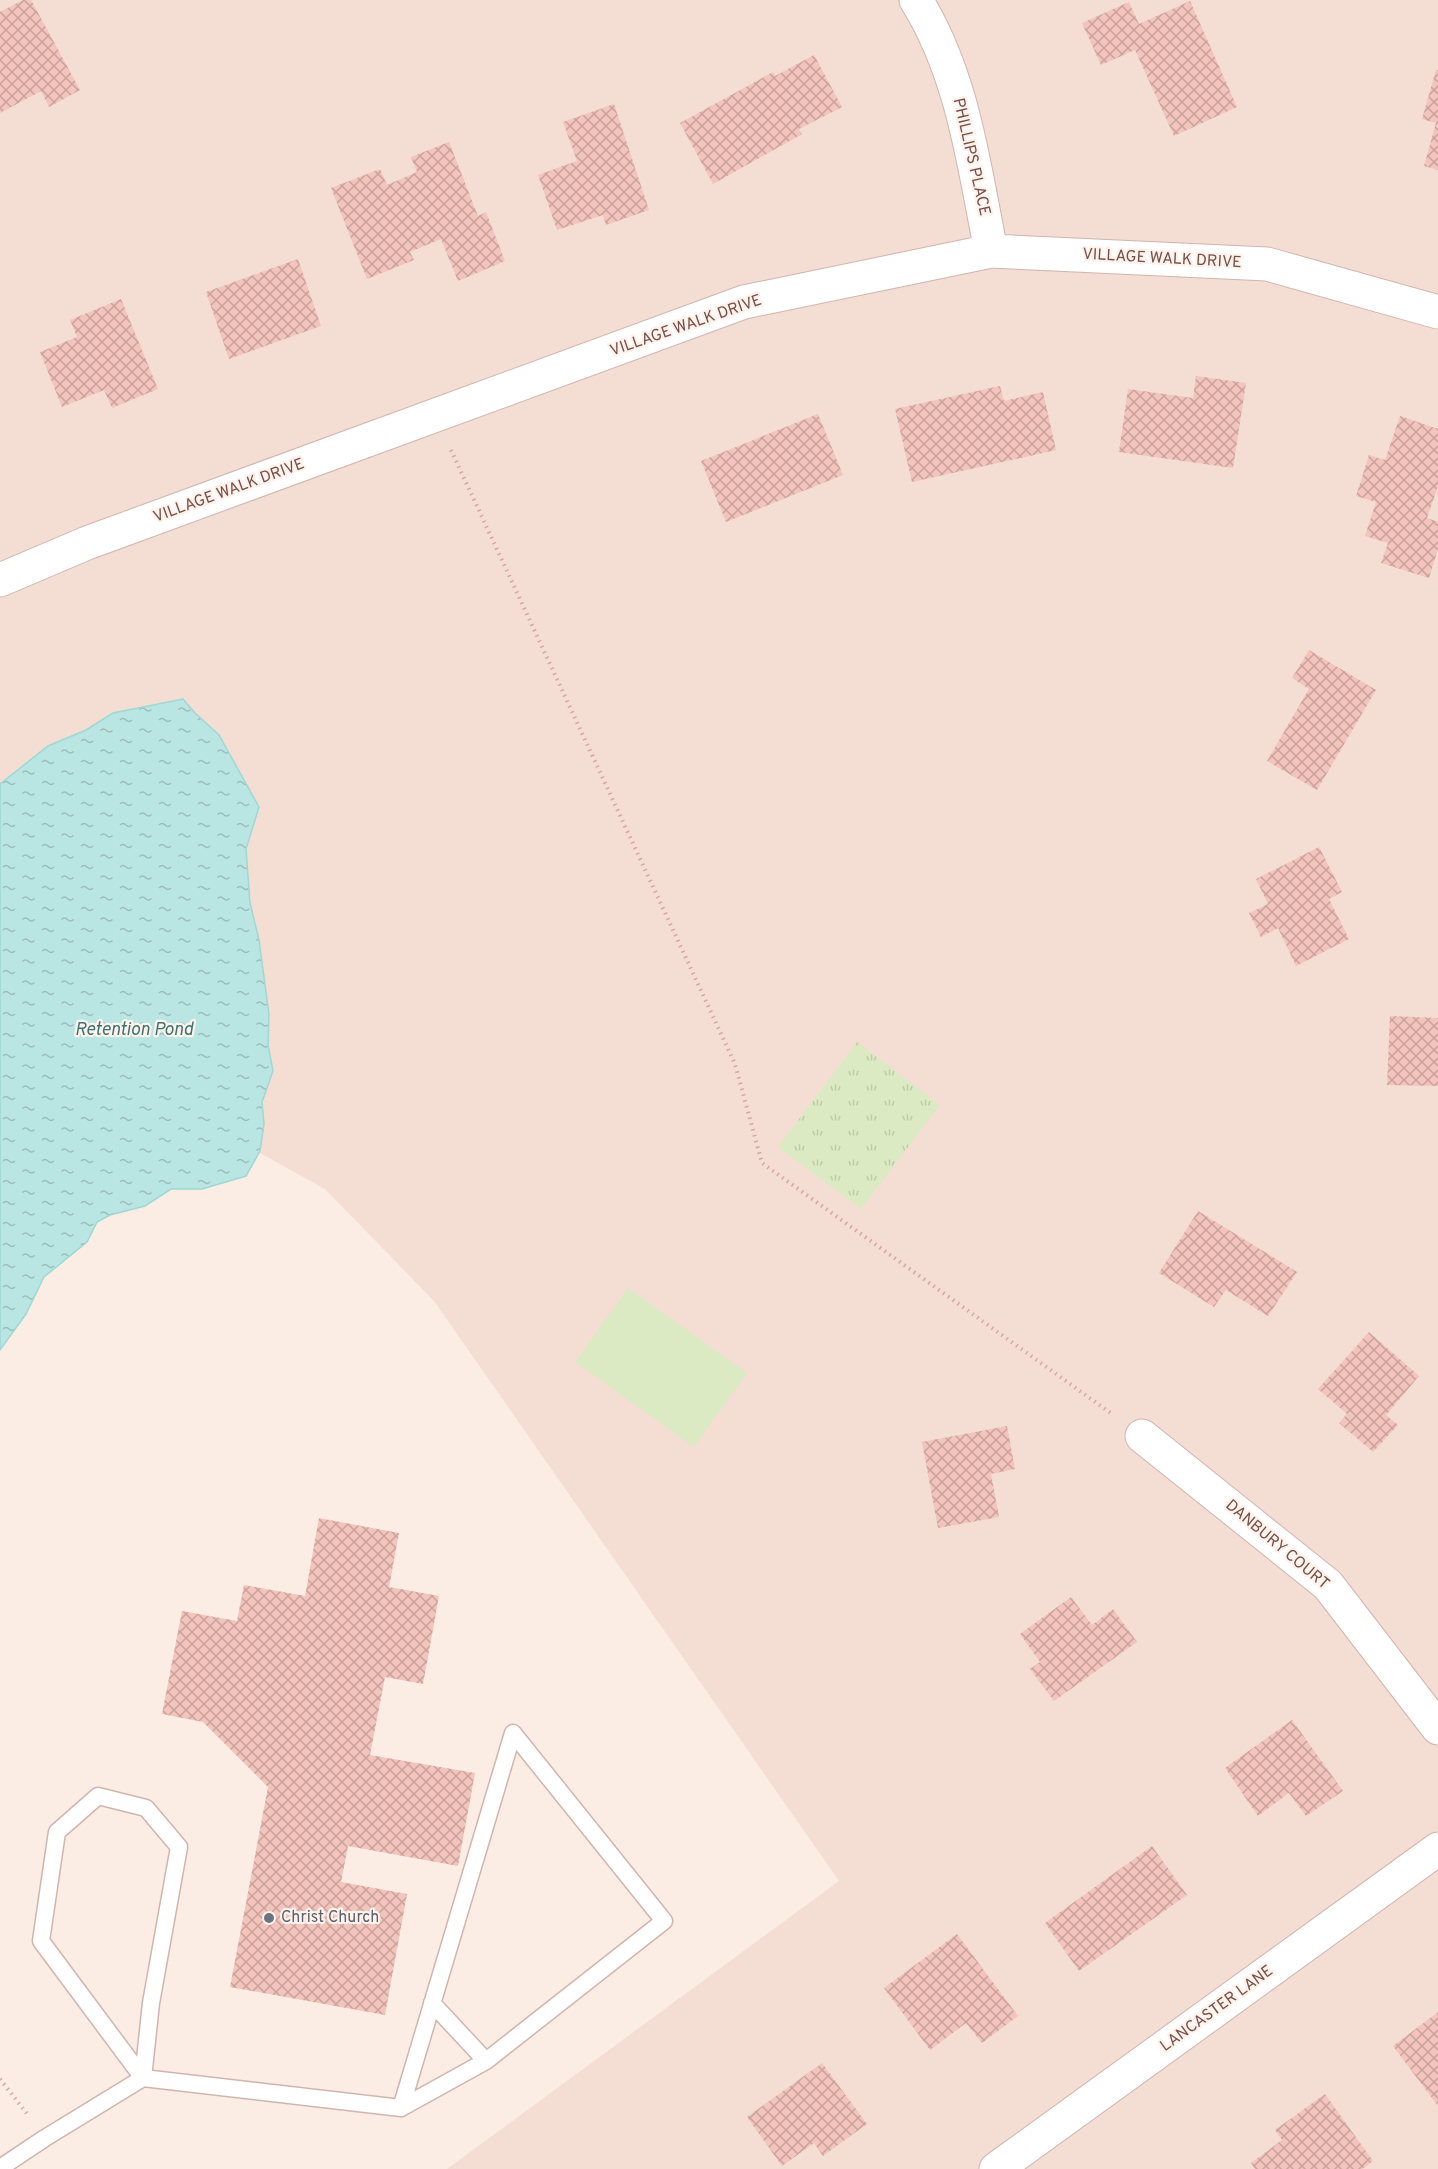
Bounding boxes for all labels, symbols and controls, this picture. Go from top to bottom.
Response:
street label: PHILLIPS PLACE [948,96,994,218]
street label: VILLAGE WALK DRIVE [1082,245,1242,273]
street label: VILLAGE WALK DRIVE [607,291,765,361]
street label: VILLAGE WALK DRIVE [151,454,307,528]
water label: Retention Pond [75,1019,194,1042]
street label: DANBURY COURT [1221,1496,1333,1594]
place label: Christ Church [281,1908,379,1928]
marker: Christ Church [262,1911,276,1925]
street label: LANCASTER LANE [1157,1961,1277,2057]

